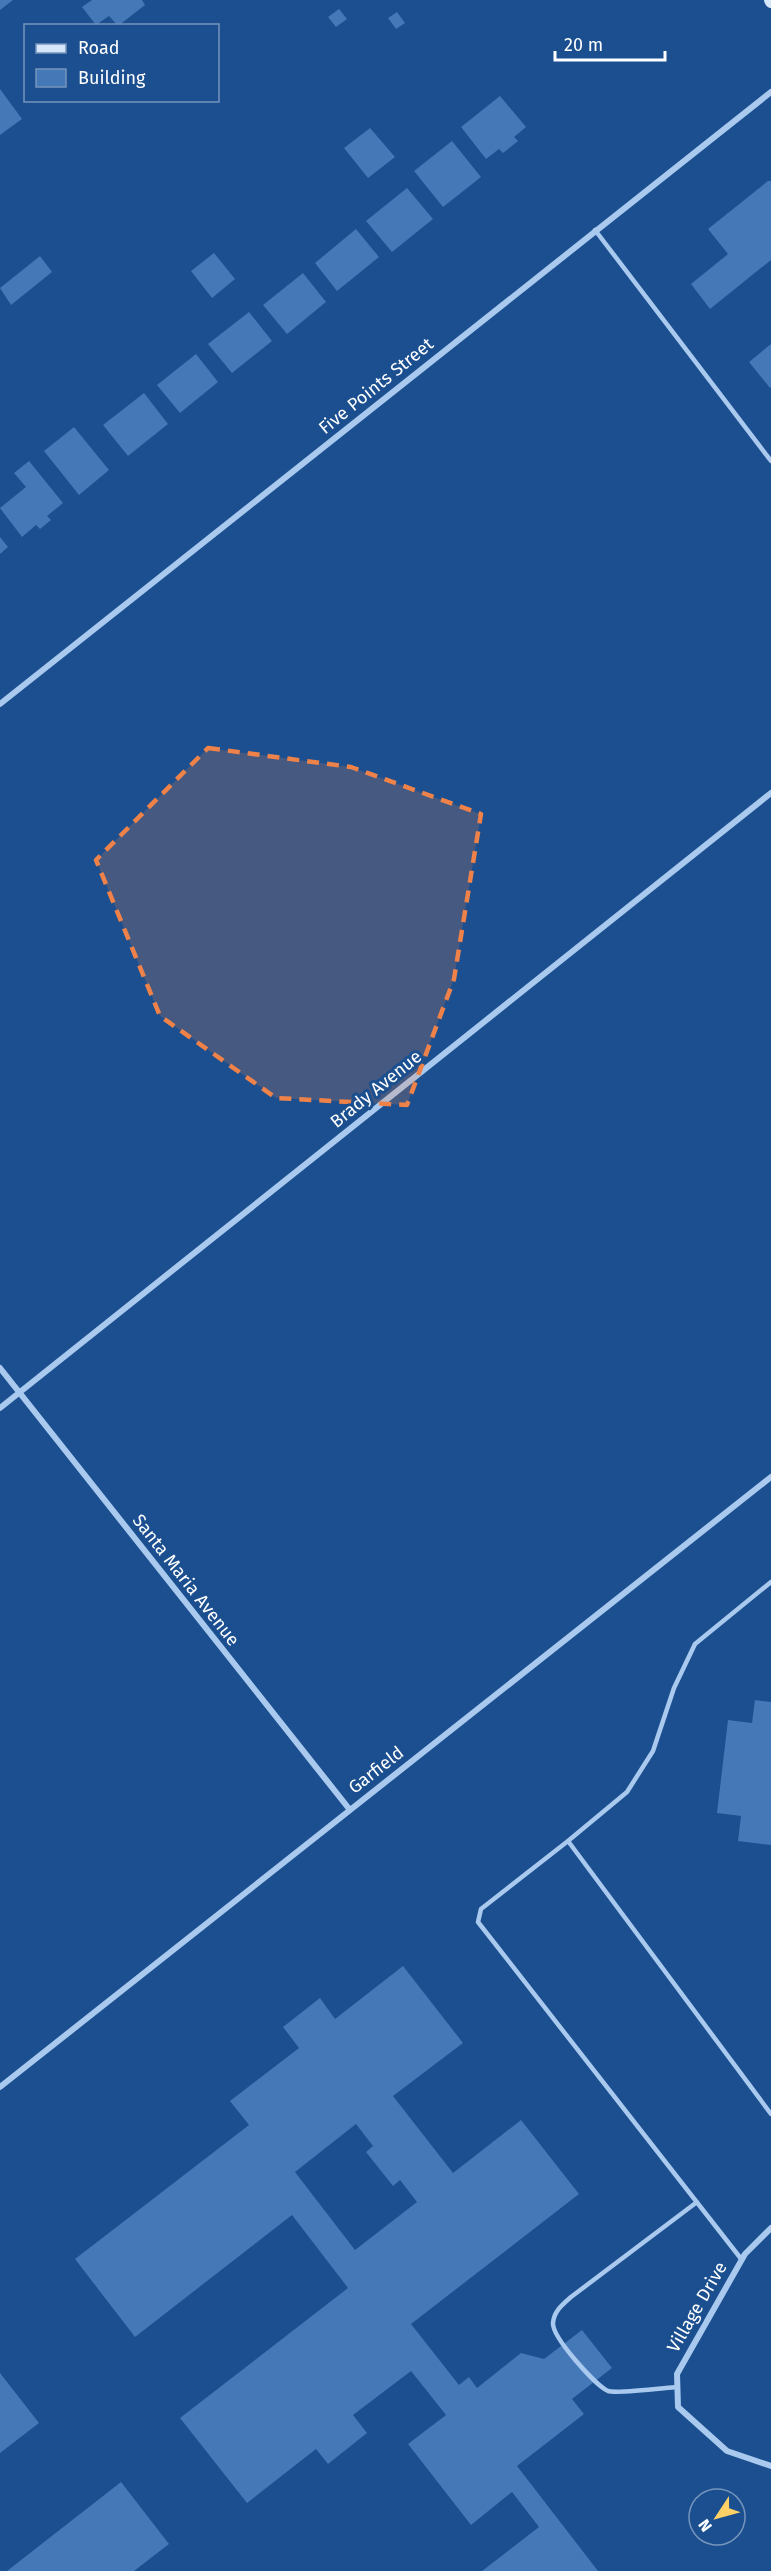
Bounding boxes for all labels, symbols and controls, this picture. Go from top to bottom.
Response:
legend [24,24,219,102]
scale bar [555,24,664,62]
text: 20 m [564,34,603,56]
text: Road [78,37,120,59]
text: Building [78,67,146,89]
street label: Five Points Street [314,333,438,439]
street label: Brady Avenue [326,1045,426,1133]
street label: Santa Maria Avenue [128,1510,244,1650]
street label: Garfield [344,1742,408,1798]
street label: Village Drive [662,2258,732,2356]
north arrow [687,2487,747,2547]
text: N [694,2516,716,2535]

